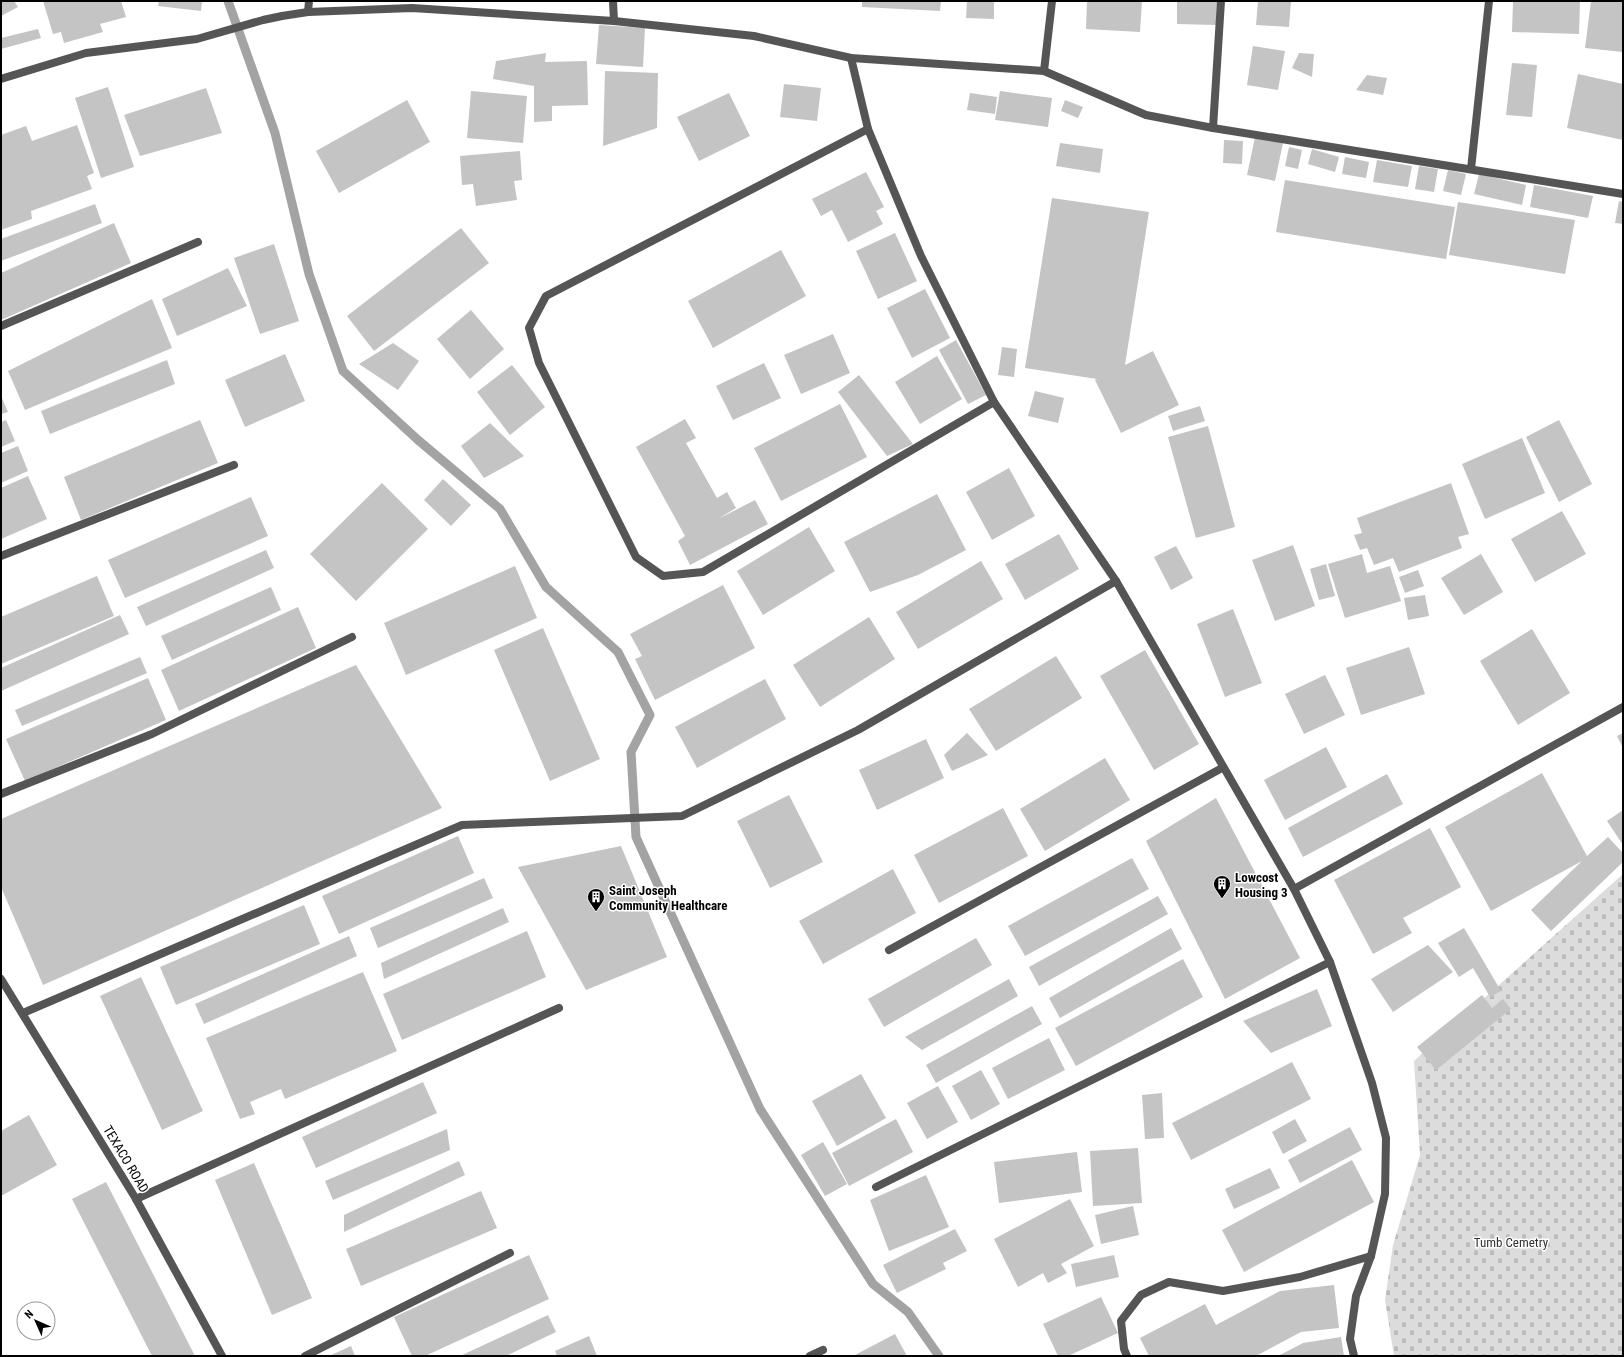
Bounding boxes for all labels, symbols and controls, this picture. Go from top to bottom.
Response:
place label: Lowcost Housing 3 [1235,870,1288,900]
building icon: Lowcost Housing 3 [1212,874,1232,899]
place label: Saint Joseph Community Healthcare [609,883,728,913]
building icon: Saint Joseph Community Healthcare [586,887,606,912]
street label: TEXACO ROAD [100,1123,152,1195]
park label: Tumb Cemetry [1474,1235,1549,1250]
north arrow [16,1301,56,1341]
text: N [22,1307,36,1321]

